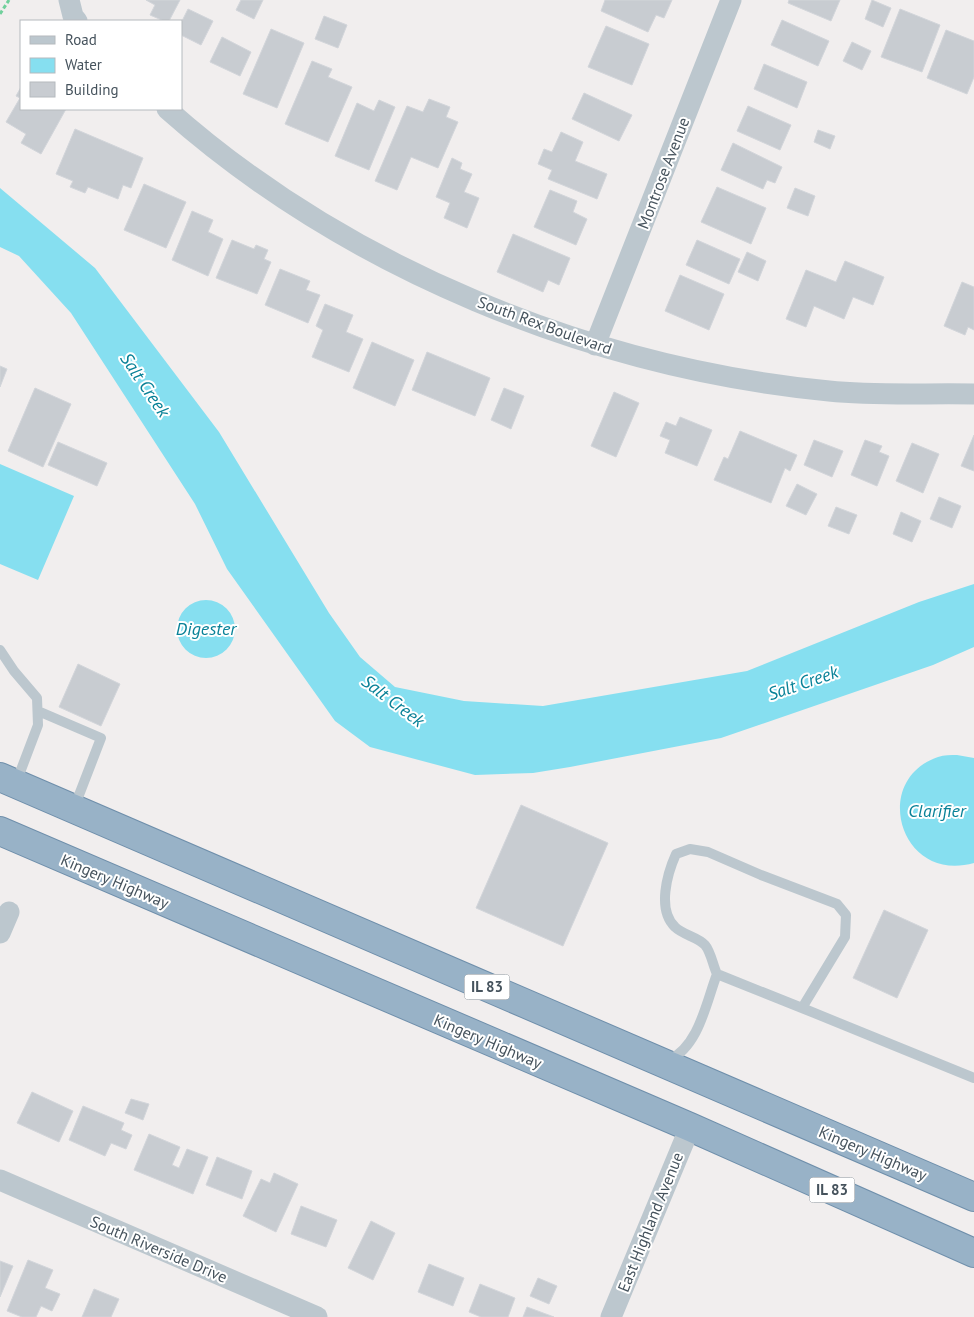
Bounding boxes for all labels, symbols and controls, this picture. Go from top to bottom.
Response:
legend [20,20,182,110]
text: Road [65,30,97,49]
text: Water [65,55,102,74]
text: Building [65,80,119,99]
street label: Montrose Avenue [633,114,693,232]
street label: South Rex Boulevard [475,291,615,359]
water label: Salt Creek [115,348,176,422]
water label: Digester [176,617,237,640]
water label: Salt Creek [765,659,842,705]
water label: Salt Creek [357,669,430,732]
water label: Clarifier [908,799,967,822]
street label: Kingery Highway [58,849,173,913]
road number: IL 83 [464,974,510,1000]
street label: Kingery Highway [431,1009,546,1073]
street label: Kingery Highway [816,1121,931,1185]
street label: East Highland Avenue [613,1149,687,1295]
road number: IL 83 [810,1178,854,1202]
street label: South Riverside Drive [87,1211,231,1287]

